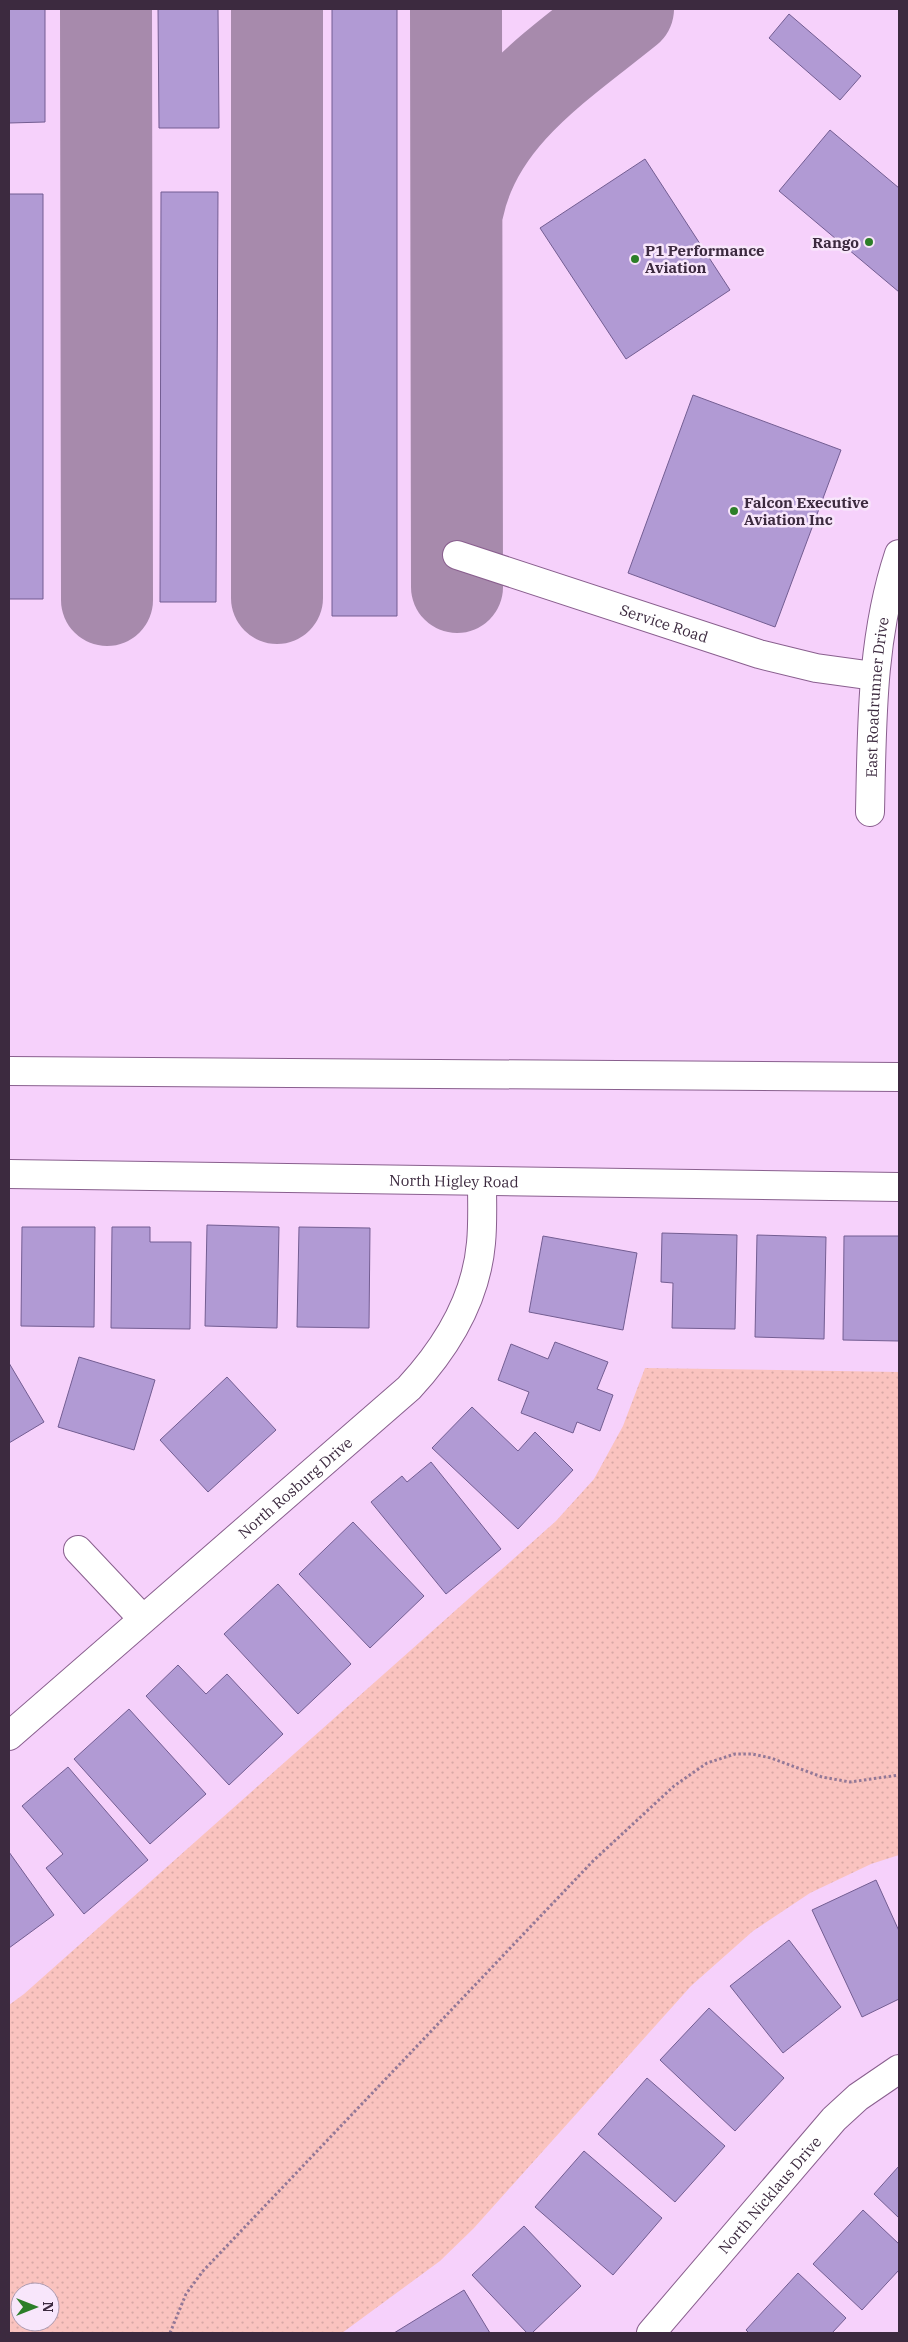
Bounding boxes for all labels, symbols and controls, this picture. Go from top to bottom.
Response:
place label: Rango [812,233,859,252]
marker: Rango [863,236,875,248]
place label: P1 Performance Aviation [645,241,765,277]
marker: P1 Performance Aviation [629,253,641,265]
place label: Falcon Executive Aviation Inc [744,493,869,529]
marker: Falcon Executive Aviation Inc [728,505,740,517]
street label: Service Road [618,600,711,646]
street label: East Roadrunner Drive [861,615,892,778]
street label: North Higley Road [389,1170,519,1191]
street label: North Rosburg Drive [234,1432,356,1542]
street label: North Nicklaus Drive [714,2132,825,2257]
north arrow [10,2282,60,2332]
text: N [39,2301,57,2313]

